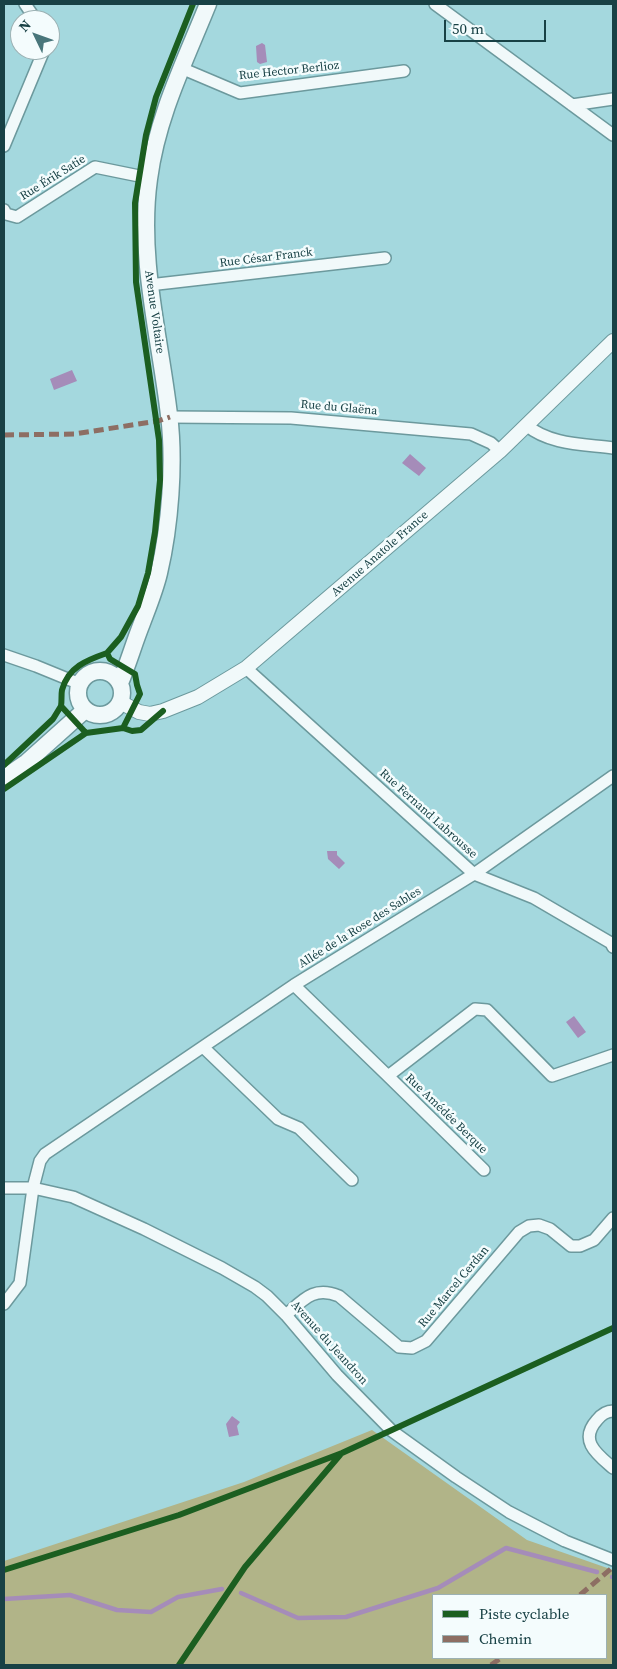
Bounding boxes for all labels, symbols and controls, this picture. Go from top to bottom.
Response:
north arrow [10,10,60,60]
scale bar [447,10,550,42]
text: N [14,15,35,36]
text: 50 m [452,18,484,39]
street label: Rue Hector Berlioz [238,59,340,83]
street label: Rue Érik Satie [18,152,88,204]
street label: Rue César Franck [219,245,313,271]
street label: Avenue Voltaire [141,269,167,355]
street label: Rue du Glaëna [300,397,378,419]
street label: Avenue Anatole France [329,508,431,600]
street label: Rue Fernand Labrousse [376,766,480,862]
street label: Allée de la Rose des Sables [296,884,424,972]
street label: Rue Amédée Berque [402,1071,490,1157]
street label: Rue Marcel Cerdan [416,1243,492,1331]
street label: Avenue du Jeandron [288,1298,370,1388]
legend [432,1594,607,1659]
text: Piste cyclable [479,1603,569,1624]
text: Chemin [479,1628,532,1649]

